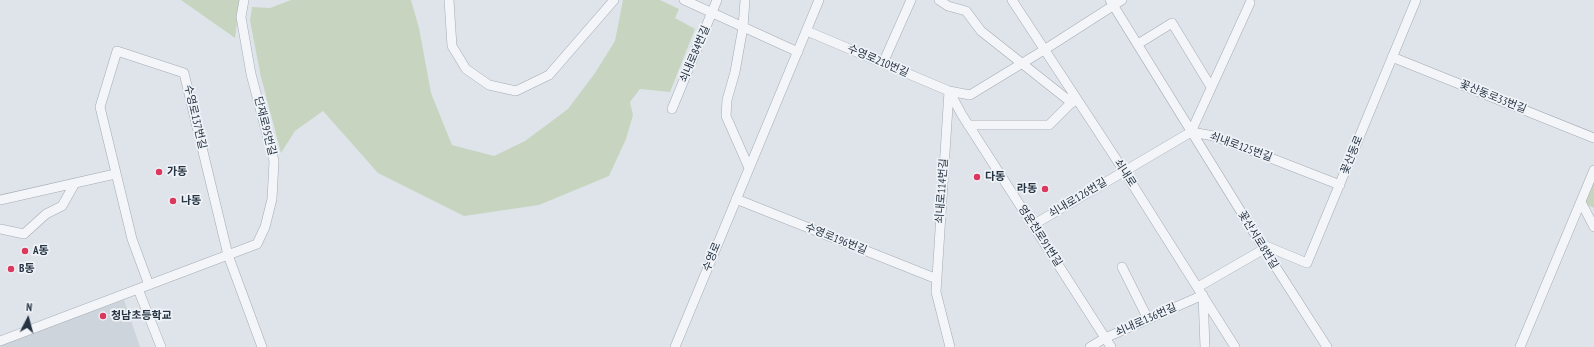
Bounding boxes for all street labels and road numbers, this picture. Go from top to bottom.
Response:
street label: 쇠내로84번길 [677,24,713,84]
street label: 수영로210번길 [845,42,911,80]
street label: 꽃산동로33번길 [1458,78,1528,116]
street label: 수영로137번길 [181,84,209,150]
street label: 단재로95번길 [251,95,279,157]
street label: 쇠내로125번길 [1208,130,1274,164]
street label: 꽃산동로 [1338,134,1366,176]
street label: 쇠내로 [1111,157,1139,189]
street label: 쇠내로114번길 [933,158,951,224]
street label: 쇠내로126번길 [1047,175,1109,221]
street label: 영운천로91번길 [1015,203,1065,269]
street label: 꽃산서로8번길 [1235,209,1281,271]
street label: 수영로196번길 [803,221,869,257]
street label: 수영로 [700,240,724,274]
street label: 쇠내로136번길 [1113,301,1179,339]

